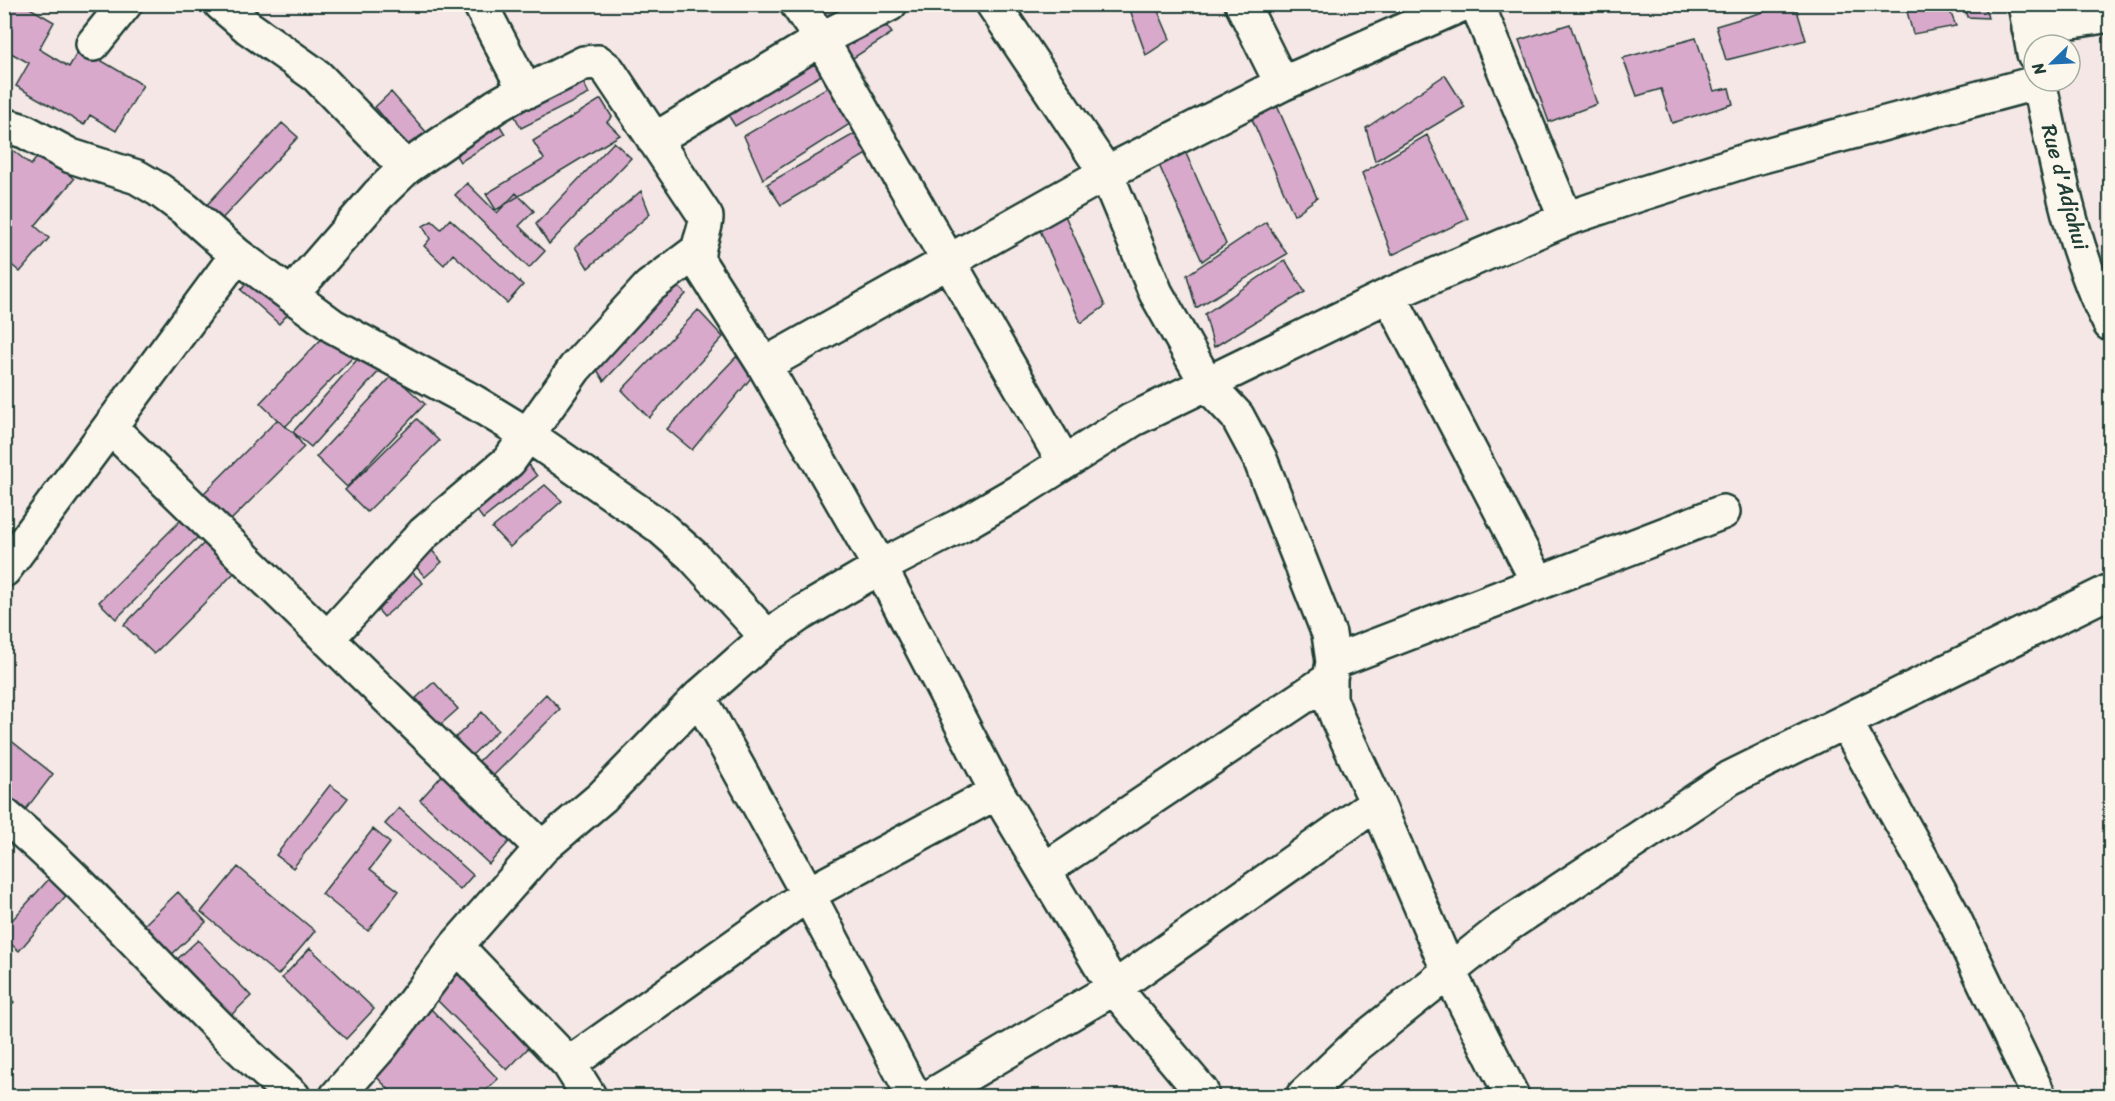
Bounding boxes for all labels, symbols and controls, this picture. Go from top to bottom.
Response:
north arrow [2022,33,2082,93]
text: N [2023,57,2055,81]
street label: Rue d'Adjahui [2030,120,2100,255]

